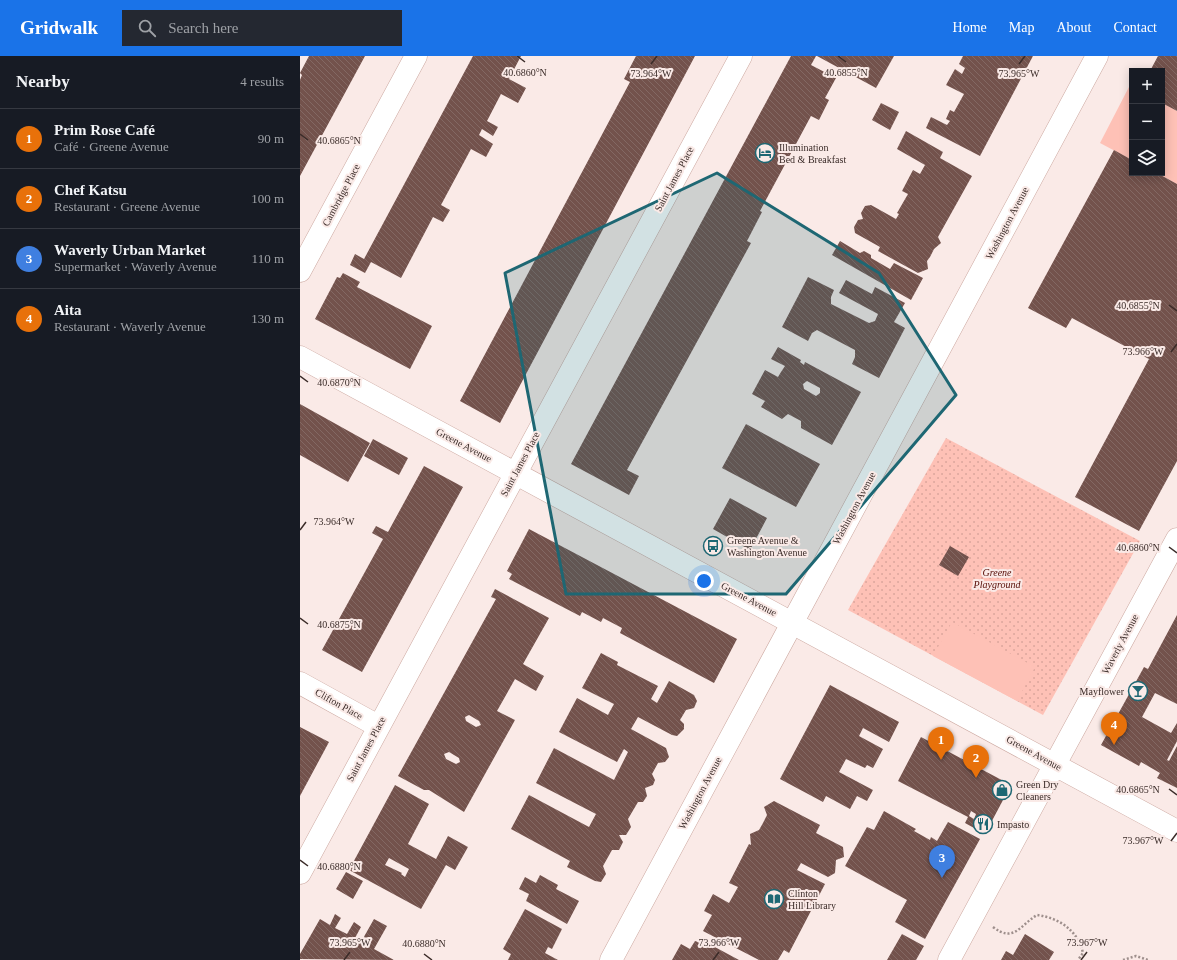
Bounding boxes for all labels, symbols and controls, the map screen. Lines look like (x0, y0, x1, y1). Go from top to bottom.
search box (122, 10, 402, 46)
text: Gridwalk (20, 17, 98, 38)
icon: search (136, 17, 158, 39)
text: Search here (168, 20, 239, 36)
text: Home (953, 20, 987, 35)
text: Map (1009, 20, 1034, 35)
text: About (1056, 20, 1091, 35)
text: Contact (1113, 20, 1157, 35)
text: 40.6860°N (503, 67, 547, 78)
text: 40.6855°N (824, 67, 868, 78)
text: 73.964°W (631, 68, 672, 79)
text: 73.965°W (999, 68, 1040, 79)
map controls (1129, 68, 1165, 176)
button: + (1129, 68, 1165, 104)
text: Nearby (16, 72, 70, 91)
text: 4 results (240, 74, 284, 89)
button: − (1129, 104, 1165, 140)
text: Prim Rose Café (54, 122, 155, 138)
text: 1 (26, 131, 32, 146)
text: 90 m (258, 131, 284, 146)
text: 40.6865°N (317, 135, 361, 146)
text: Café · Greene Avenue (54, 139, 169, 154)
button: layers (1129, 140, 1165, 176)
hotel icon: Illumination Bed & Breakfast (754, 142, 776, 164)
place label: Illumination Bed & Breakfast (779, 142, 846, 165)
street label: Saint James Place (652, 144, 696, 213)
street label: Cambridge Place (320, 162, 362, 228)
text: Chef Katsu (54, 182, 127, 198)
street label: Washington Avenue (983, 185, 1031, 261)
text: 2 (26, 191, 32, 206)
text: 100 m (251, 191, 284, 206)
text: Restaurant · Greene Avenue (54, 199, 200, 214)
text: Waverly Urban Market (54, 242, 206, 258)
text: 3 (26, 251, 32, 266)
text: 110 m (252, 251, 284, 266)
text: Supermarket · Waverly Avenue (54, 259, 217, 274)
text: 40.6855°N (1116, 300, 1160, 311)
text: Aita (54, 302, 82, 318)
text: 4 (26, 311, 32, 326)
text: 130 m (251, 311, 284, 326)
text: Restaurant · Waverly Avenue (54, 319, 206, 334)
text: 73.966°W (1123, 346, 1164, 357)
text: 40.6870°N (317, 377, 361, 388)
street label: Greene Avenue (434, 426, 494, 464)
street label: Saint James Place (498, 429, 542, 498)
street label: Washington Avenue (830, 470, 878, 546)
text: 73.964°W (314, 516, 355, 527)
bus stop icon: Greene Avenue & Washington Avenue (702, 535, 724, 557)
place label: Greene Avenue & Washington Avenue (727, 535, 807, 558)
text: 40.6860°N (1116, 542, 1160, 553)
park label: Greene Playground (973, 567, 1021, 590)
your location (694, 571, 714, 591)
street label: Greene Avenue (719, 580, 779, 618)
street label: Waverly Avenue (1100, 612, 1141, 676)
text: 40.6875°N (317, 619, 361, 630)
bar icon: Mayflower (1127, 680, 1149, 702)
street label: Clifton Place (313, 686, 365, 722)
place label: Mayflower (1080, 686, 1125, 697)
pin: 4 (1101, 712, 1127, 745)
street label: Saint James Place (344, 714, 388, 783)
pin: 1 (928, 727, 954, 760)
street label: Greene Avenue (1005, 733, 1064, 773)
pin: 2 (963, 745, 989, 778)
street label: Washington Avenue (676, 755, 724, 831)
shop icon: Green Dry Cleaners (991, 779, 1013, 801)
place label: Green Dry Cleaners (1016, 779, 1058, 802)
text: 40.6865°N (1116, 784, 1160, 795)
restaurant icon: Impasto (972, 813, 994, 835)
place label: Impasto (997, 819, 1029, 830)
text: 73.967°W (1123, 835, 1164, 846)
pin: 3 (929, 845, 955, 878)
text: 40.6880°N (317, 861, 361, 872)
library icon: Clinton Hill Library (763, 888, 785, 910)
place label: Clinton Hill Library (788, 888, 836, 911)
text: 73.965°W (330, 937, 371, 948)
text: 73.966°W (699, 937, 740, 948)
text: 73.967°W (1067, 937, 1108, 948)
text: 40.6880°N (402, 938, 446, 949)

